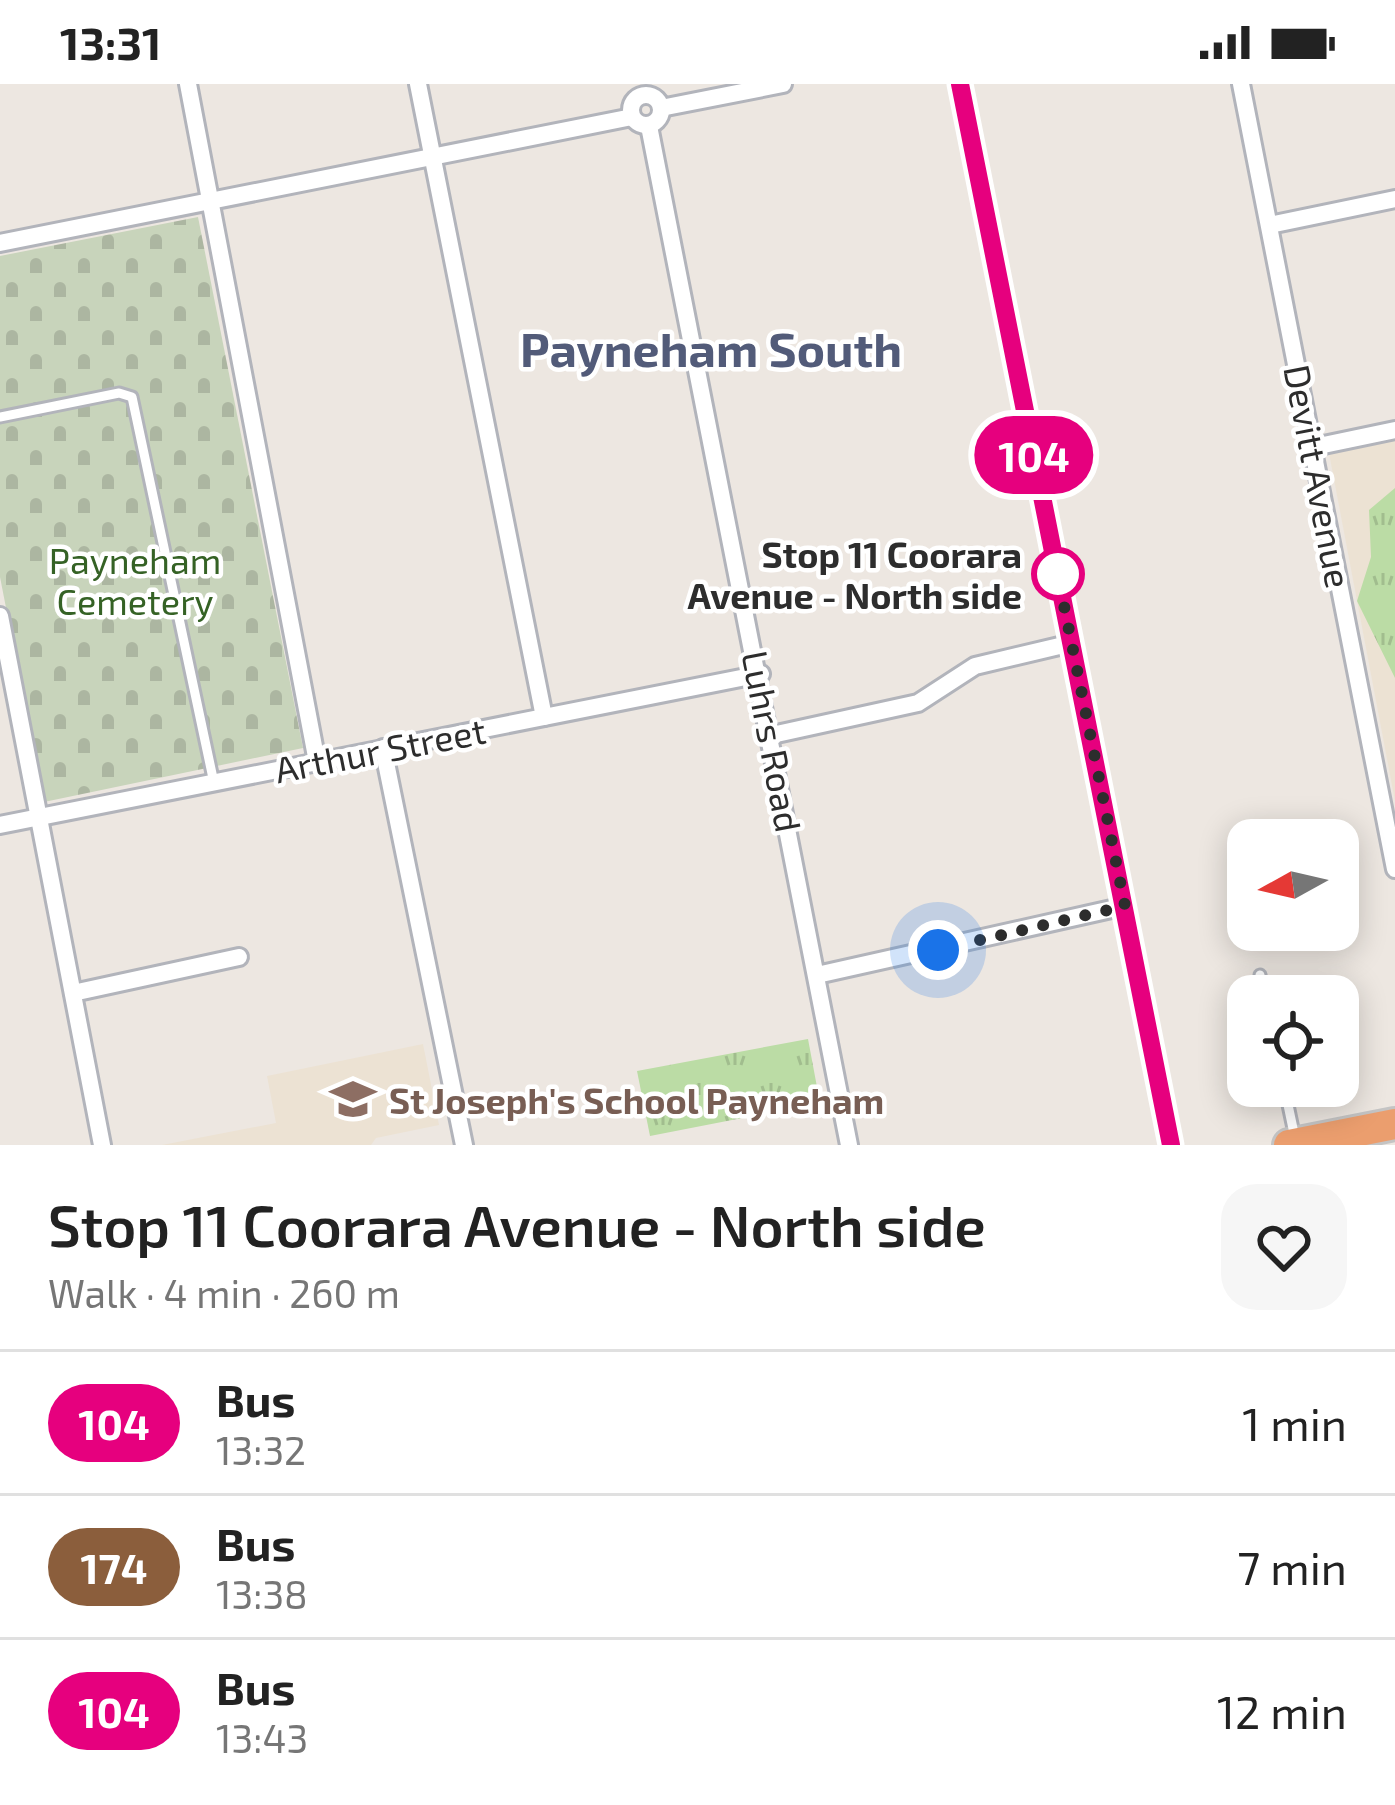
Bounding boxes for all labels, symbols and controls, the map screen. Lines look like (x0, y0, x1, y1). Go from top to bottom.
text: 13:31 (60, 15, 161, 69)
district label: Payneham South (520, 319, 902, 377)
street label: Devitt Avenue (1276, 361, 1362, 591)
line badge: 104 (965, 416, 1103, 494)
text: 104 (998, 430, 1070, 480)
place label: Stop 11 Coorara Avenue - North side (688, 532, 1022, 616)
park label: Payneham Cemetery (49, 538, 221, 622)
marker: Stop 11 Coorara Avenue - North side (1033, 549, 1083, 599)
street label: Luhrs Road (734, 647, 812, 835)
street label: Arthur Street (271, 708, 489, 790)
north arrow (1227, 819, 1359, 951)
map controls (1227, 819, 1359, 1107)
your location (908, 920, 968, 980)
button: locate (1227, 975, 1359, 1107)
school or university icon: St Joseph's School Payneham (328, 1074, 378, 1124)
place label: St Joseph's School Payneham (389, 1078, 884, 1122)
button: heart (1221, 1184, 1347, 1310)
text: Stop 11 Coorara Avenue - North side (48, 1190, 986, 1258)
text: Walk · 4 min · 260 m (48, 1269, 400, 1316)
text: Bus (216, 1372, 295, 1426)
text: 1 min (1242, 1396, 1347, 1450)
text: 104 (78, 1398, 150, 1448)
text: 13:32 (216, 1426, 306, 1473)
text: Bus (216, 1516, 295, 1570)
text: 7 min (1237, 1540, 1347, 1594)
text: 174 (80, 1542, 148, 1592)
text: 13:38 (216, 1570, 308, 1617)
text: Bus (216, 1660, 295, 1714)
text: 12 min (1217, 1684, 1347, 1738)
text: 104 (78, 1686, 150, 1736)
text: 13:43 (216, 1714, 308, 1761)

